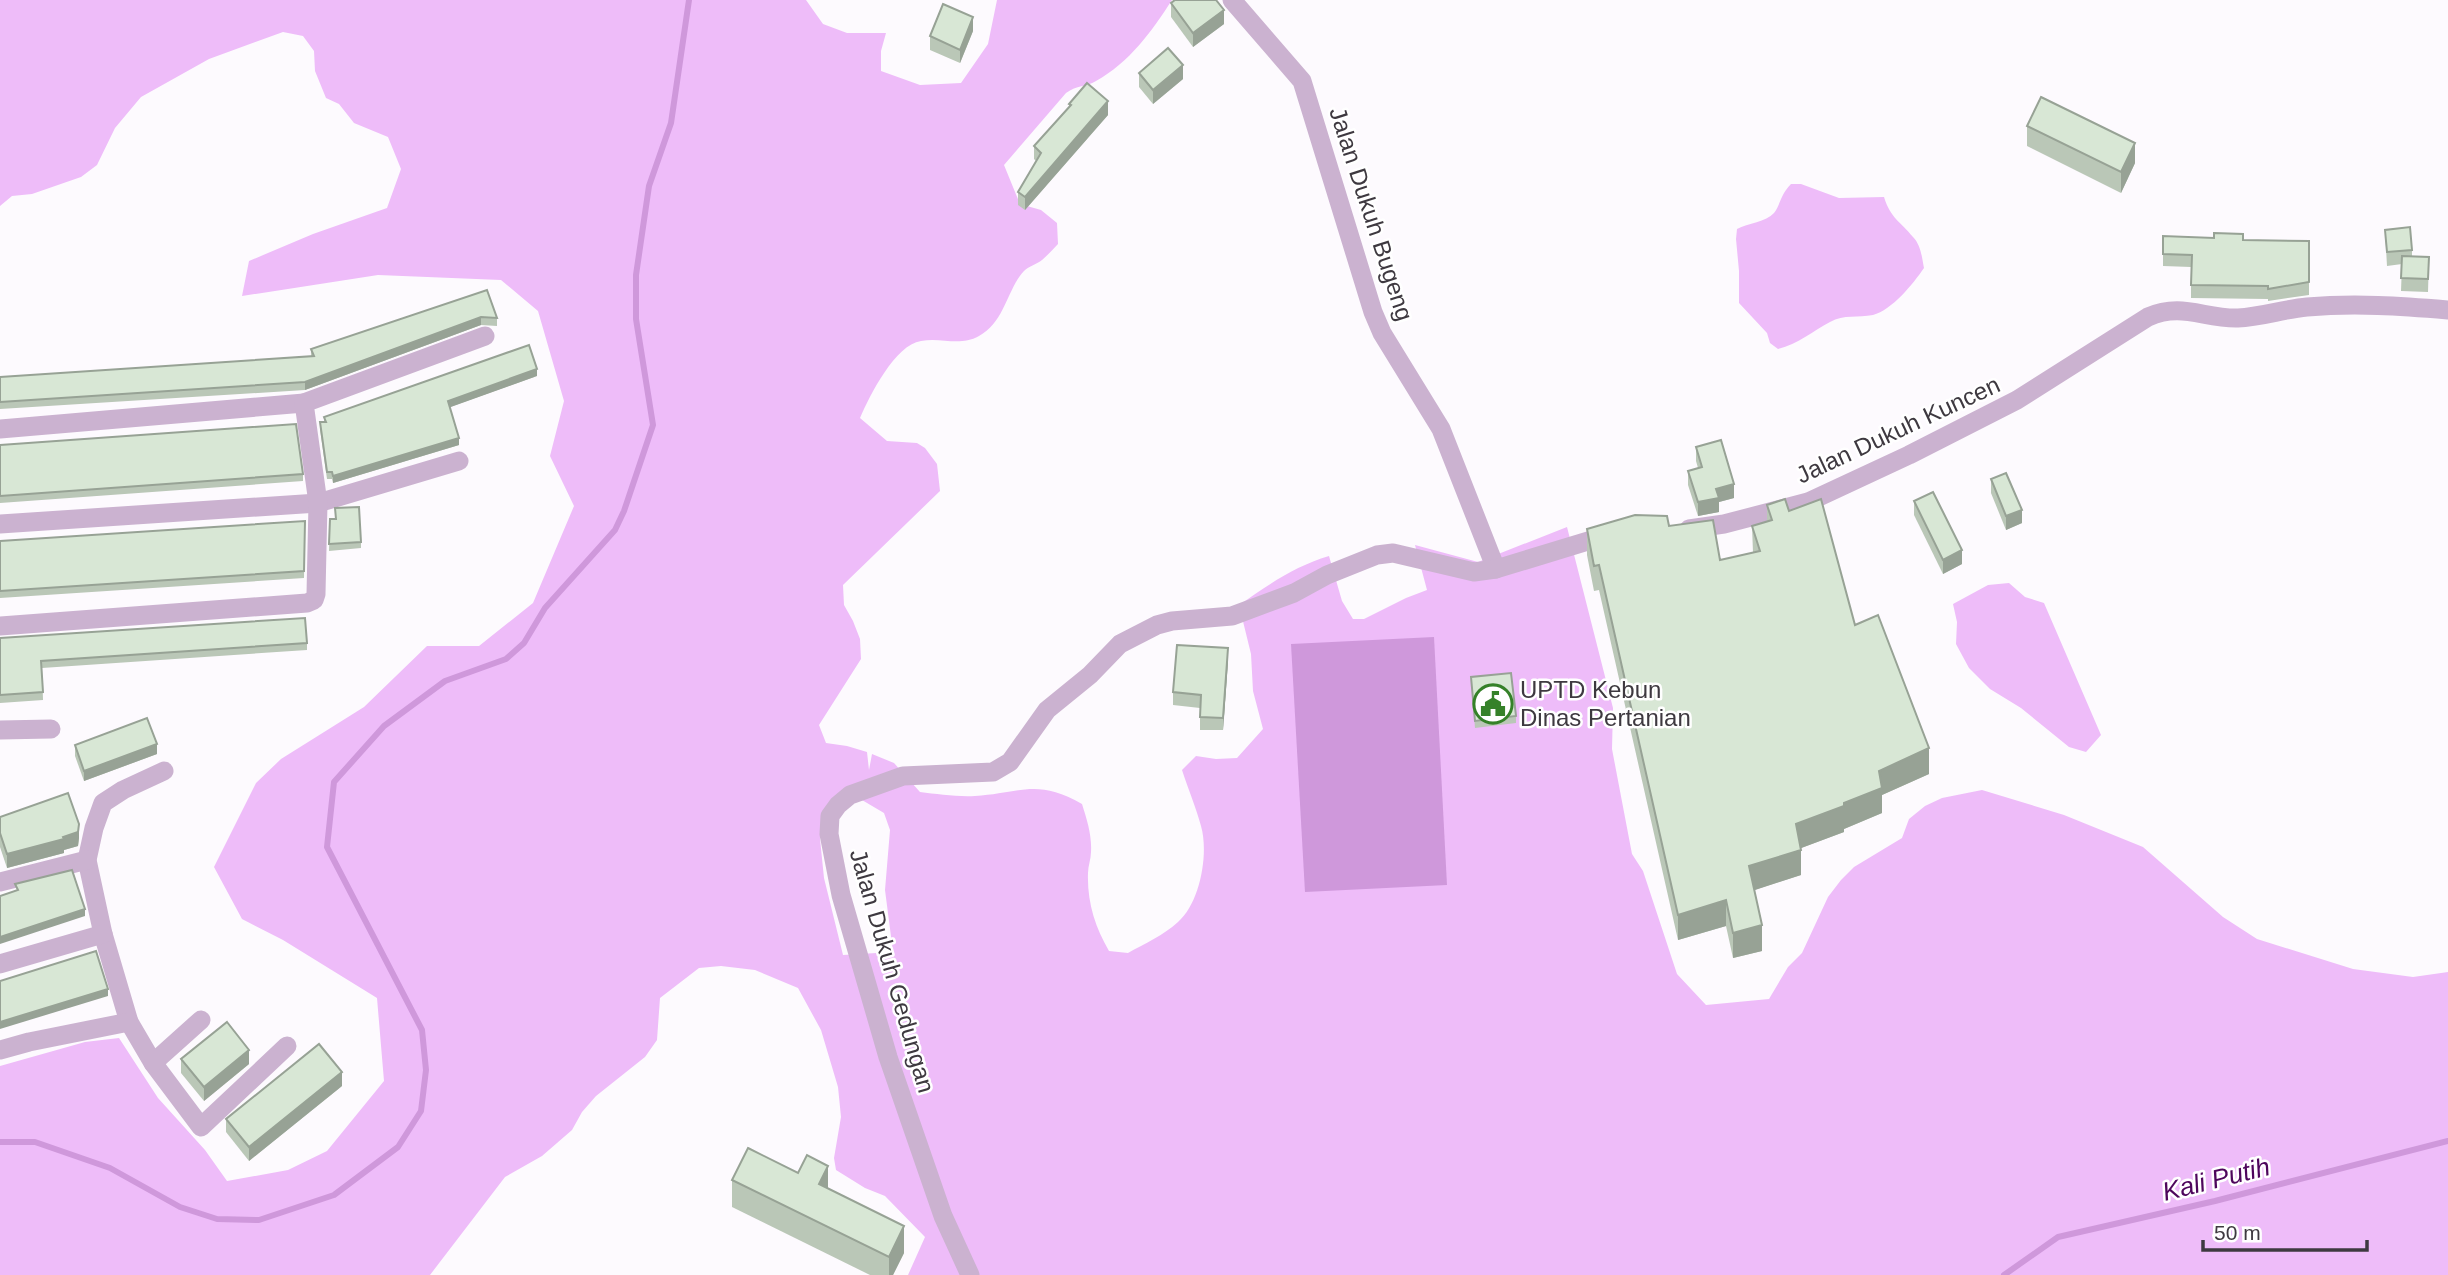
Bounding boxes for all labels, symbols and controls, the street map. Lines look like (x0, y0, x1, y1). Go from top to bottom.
street label: Jalan Dukuh Bugeng (1324, 104, 1419, 324)
street label: Jalan Dukuh Kuncen (1792, 371, 2004, 489)
place label: UPTD Kebun Dinas Pertanian (1520, 676, 1691, 731)
public building icon: UPTD Kebun Dinas Pertanian (1472, 683, 1514, 725)
street label: Jalan Dukuh Gedungan (845, 846, 940, 1096)
water label: Kali Putih (2159, 1151, 2273, 1207)
scale bar (2203, 1208, 2368, 1252)
text: 50 m (2214, 1221, 2261, 1244)

